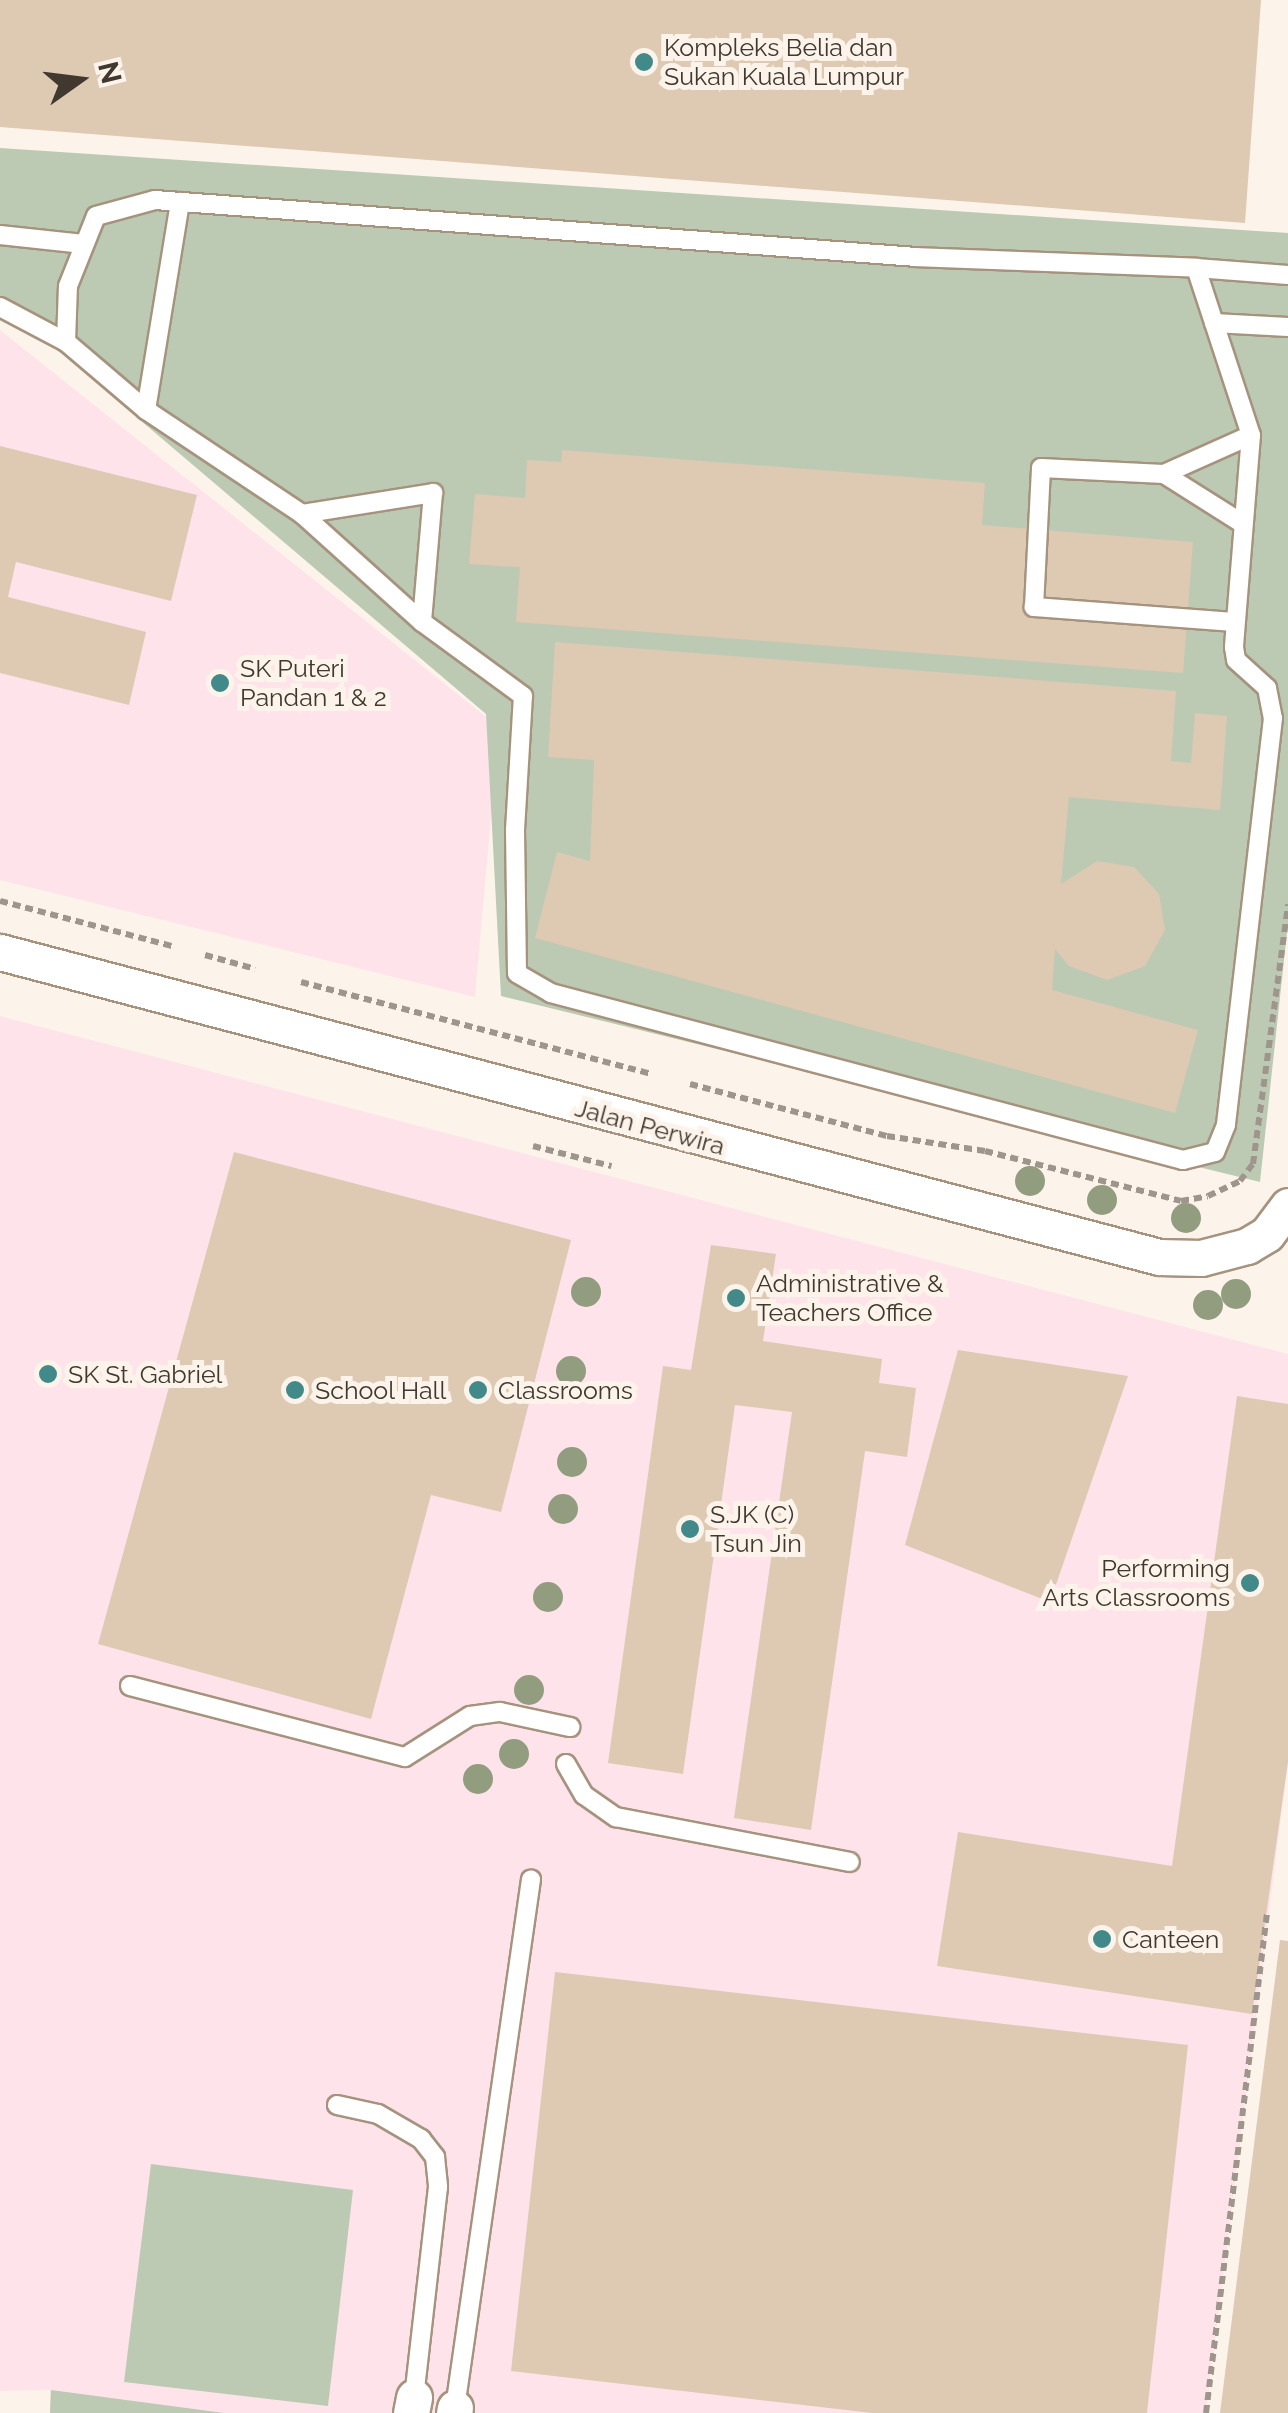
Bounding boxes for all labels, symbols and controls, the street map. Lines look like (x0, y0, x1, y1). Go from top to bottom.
north arrow (30, 30, 130, 130)
place label: Kompleks Belia dan Sukan Kuala Lumpur (664, 33, 904, 92)
marker: Kompleks Belia dan Sukan Kuala Lumpur (633, 51, 655, 73)
text: N (91, 58, 128, 87)
place label: SK Puteri Pandan 1 & 2 (240, 654, 387, 713)
marker: SK Puteri Pandan 1 & 2 (209, 672, 231, 694)
street label: Jalan Perwira (572, 1093, 728, 1161)
place label: Administrative & Teachers Office (756, 1269, 944, 1328)
marker: Administrative & Teachers Office (725, 1287, 747, 1309)
place label: SK St. Gabriel (68, 1359, 223, 1389)
marker: SK St. Gabriel (37, 1363, 59, 1385)
place label: School Hall (315, 1375, 447, 1405)
place label: Classrooms (498, 1375, 633, 1405)
marker: School Hall (284, 1379, 306, 1401)
marker: Classrooms (467, 1379, 489, 1401)
place label: S.JK (C) Tsun Jin (710, 1500, 803, 1559)
marker: S.JK (C) Tsun Jin (679, 1518, 701, 1540)
place label: Performing Arts Classrooms (1043, 1554, 1230, 1613)
marker: Performing Arts Classrooms (1239, 1572, 1261, 1594)
place label: Canteen (1122, 1924, 1219, 1954)
marker: Canteen (1091, 1928, 1113, 1950)

